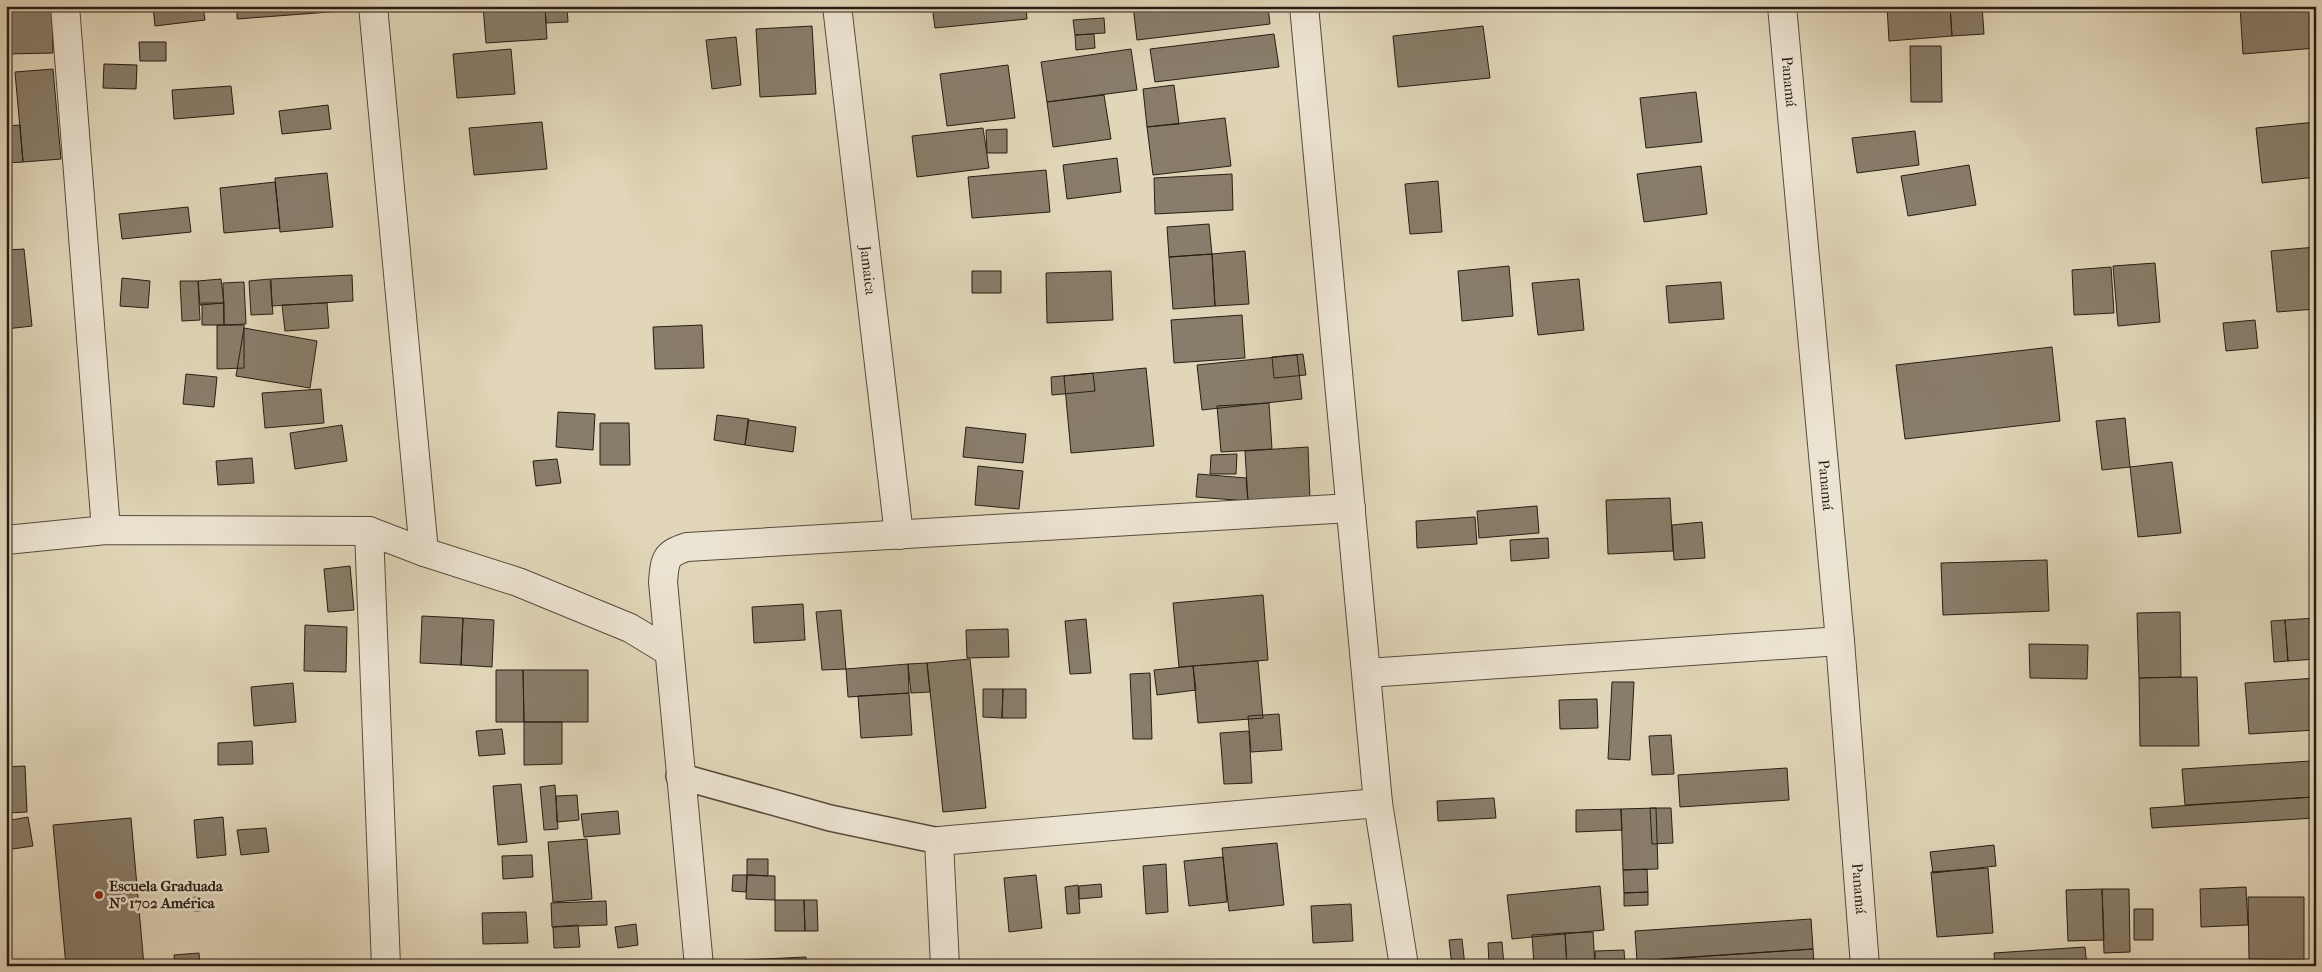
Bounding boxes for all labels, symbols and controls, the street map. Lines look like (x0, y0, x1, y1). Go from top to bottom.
street label: Panamá (1778, 56, 1800, 109)
street label: Jamaica (856, 244, 880, 297)
street label: Panamá (1814, 459, 1837, 512)
street label: Panamá (1848, 863, 1870, 916)
place label: Escuela Graduada Nº 1702 América (109, 877, 224, 912)
marker: Escuela Graduada Nº 1702 América (93, 889, 105, 901)

